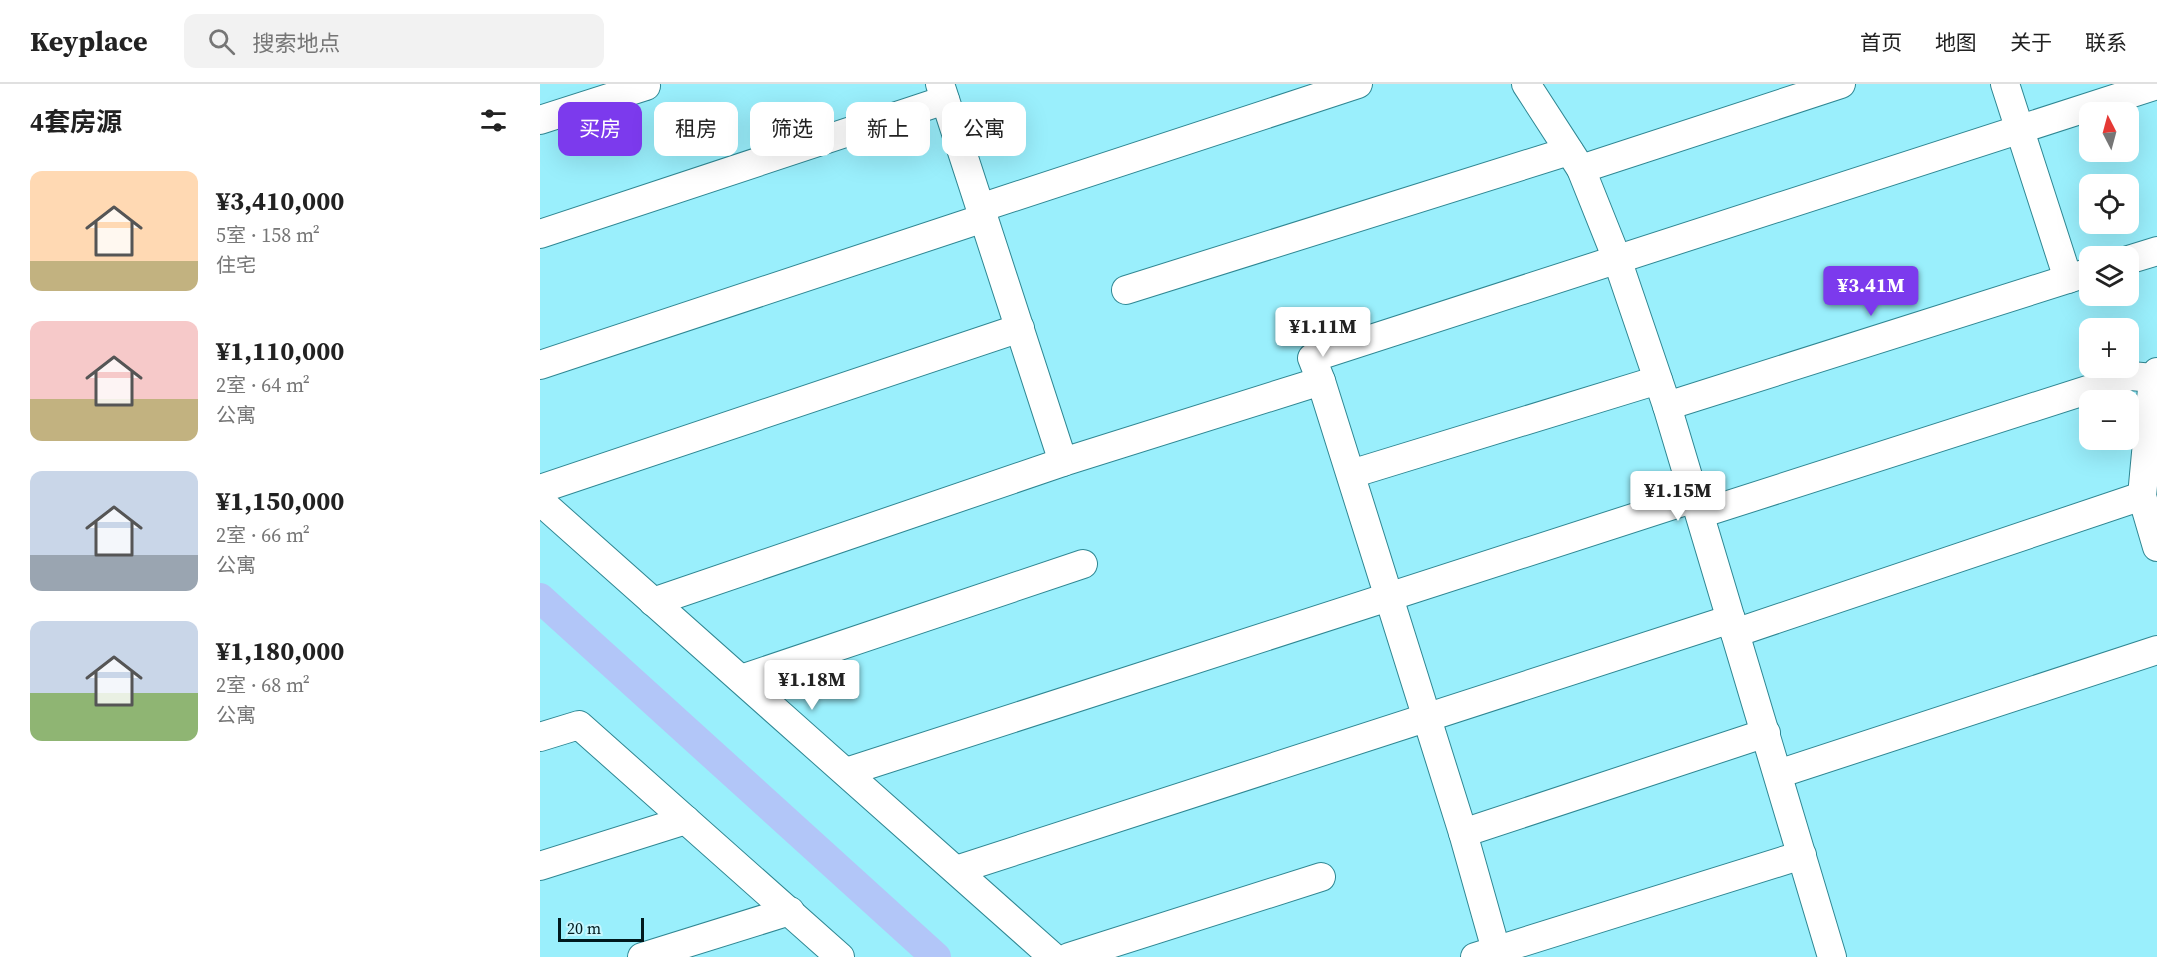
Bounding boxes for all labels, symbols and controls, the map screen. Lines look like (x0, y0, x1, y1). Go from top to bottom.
search box (184, 14, 604, 68)
text: Keyplace (30, 22, 148, 60)
icon: search (205, 25, 238, 58)
text: 搜索地点 (253, 28, 341, 58)
text: 首页 (1860, 28, 1902, 57)
text: 地图 (1935, 28, 1977, 57)
text: 关于 (2010, 28, 2052, 57)
text: 联系 (2085, 28, 2127, 57)
chip: 买房 (558, 102, 642, 156)
chip: 租房 (654, 102, 738, 156)
chip: 筛选 (750, 102, 834, 156)
chip: 新上 (846, 102, 930, 156)
chip: 公寓 (942, 102, 1026, 156)
north arrow (2079, 102, 2139, 162)
map controls (2079, 102, 2139, 450)
text: 4套房源 (30, 104, 122, 140)
icon: filters (477, 104, 510, 137)
button: locate (2079, 174, 2139, 234)
text: ¥3,410,000 (216, 183, 344, 219)
icon: home (78, 195, 150, 267)
text: 5室 · 158 m² (216, 221, 320, 249)
button: layers (2079, 246, 2139, 306)
text: 住宅 (216, 251, 256, 279)
pin: ¥3.41M (1822, 266, 1920, 317)
text: ¥3.41M (1837, 271, 1905, 299)
pin: ¥1.11M (1274, 307, 1372, 358)
text: ¥1.11M (1289, 312, 1357, 340)
button: + (2079, 318, 2139, 378)
text: ¥1,110,000 (216, 333, 344, 369)
icon: home (78, 345, 150, 417)
text: 2室 · 64 m² (216, 371, 310, 399)
button: − (2079, 390, 2139, 450)
text: 公寓 (216, 401, 256, 429)
pin: ¥1.15M (1629, 471, 1727, 522)
text: ¥1.15M (1644, 476, 1712, 504)
text: ¥1,150,000 (216, 483, 344, 519)
icon: home (78, 495, 150, 567)
text: 2室 · 66 m² (216, 521, 310, 549)
text: 公寓 (216, 551, 256, 579)
text: ¥1,180,000 (216, 633, 344, 669)
icon: home (78, 645, 150, 717)
pin: ¥1.18M (763, 660, 861, 711)
text: ¥1.18M (778, 665, 846, 693)
text: 2室 · 68 m² (216, 671, 310, 699)
text: 公寓 (216, 701, 256, 729)
scale bar (558, 915, 644, 942)
text: 20 m (567, 917, 601, 939)

